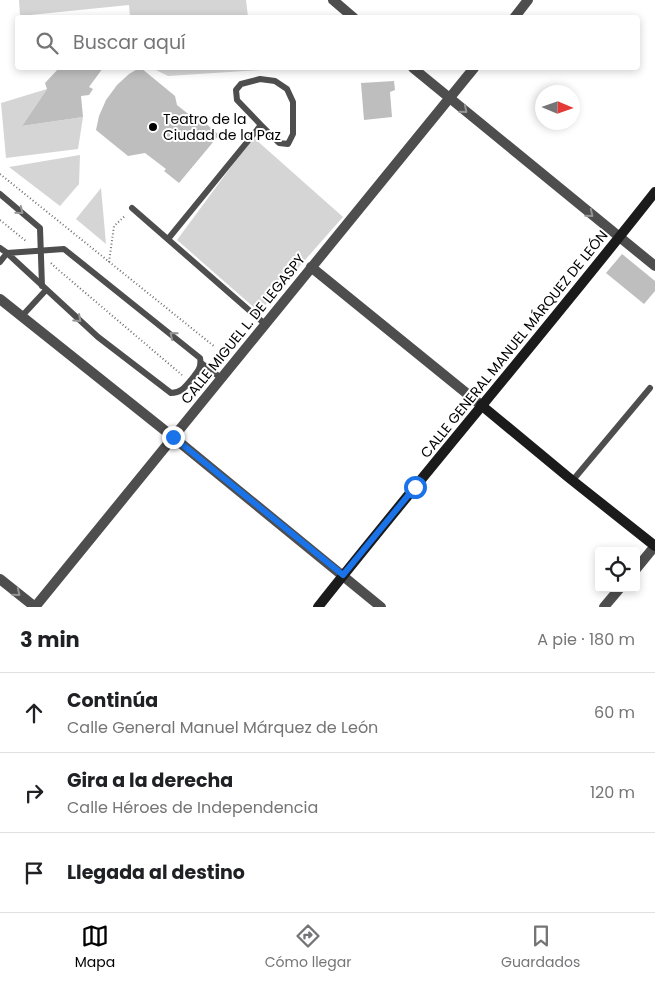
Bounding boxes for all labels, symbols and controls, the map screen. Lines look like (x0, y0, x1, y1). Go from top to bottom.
search box (15, 15, 640, 70)
icon: search (33, 29, 61, 57)
text: Buscar aquí (73, 29, 186, 56)
north arrow (535, 85, 580, 130)
one-way arrow (458, 105, 467, 113)
place label: Teatro de la Ciudad de la Paz (163, 109, 281, 145)
marker: Teatro de la Ciudad de la Paz (147, 121, 159, 133)
one-way arrow (14, 205, 23, 213)
one-way arrow (584, 208, 593, 217)
street label: CALLE GENERAL MANUEL MÁRQUEZ DE LEÓN (416, 226, 612, 462)
street label: CALLE MIGUEL L. DE LEGASPY (176, 250, 310, 408)
one-way arrow (73, 313, 82, 322)
one-way arrow (169, 332, 178, 341)
route end (162, 426, 185, 449)
route start (404, 476, 427, 499)
map controls (595, 547, 640, 592)
button: locate (595, 547, 640, 592)
one-way arrow (12, 588, 21, 597)
text: 3 min (20, 625, 80, 654)
text: A pie · 180 m (537, 628, 635, 651)
text: Continúa (67, 687, 158, 714)
icon: ahead (20, 699, 48, 727)
text: 60 m (594, 701, 635, 724)
text: Calle General Manuel Márquez de León (67, 716, 378, 739)
text: Gira a la derecha (67, 767, 233, 794)
icon: right (20, 779, 48, 807)
text: 120 m (590, 781, 635, 804)
text: Calle Héroes de Independencia (67, 796, 318, 819)
icon: arrive (20, 859, 48, 887)
text: Llegada al destino (67, 859, 245, 886)
tab: Mapa (75, 922, 115, 973)
tab: Cómo llegar (265, 922, 351, 973)
tab: Guardados (501, 922, 580, 973)

